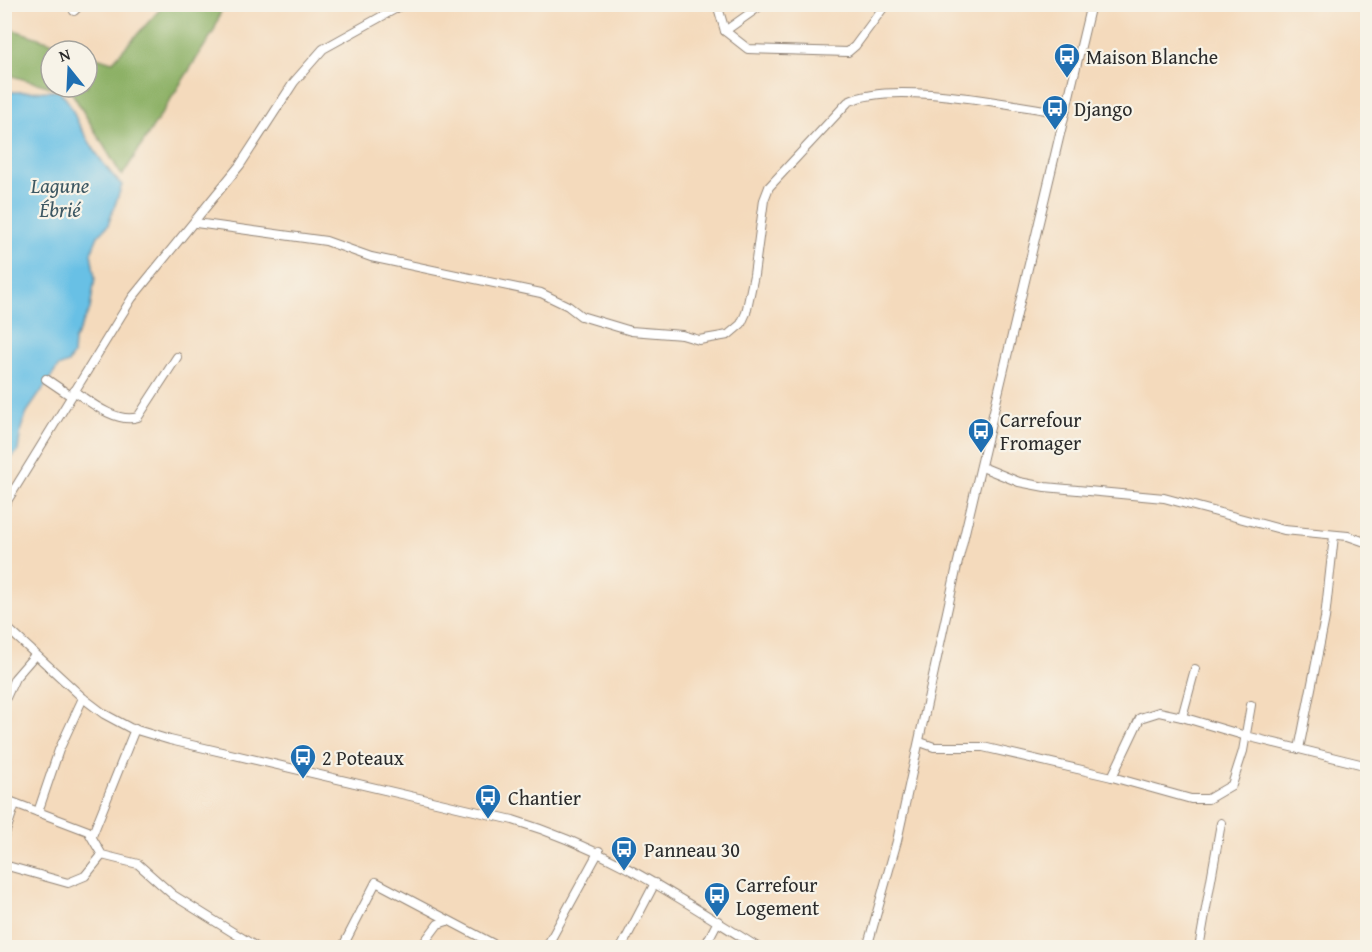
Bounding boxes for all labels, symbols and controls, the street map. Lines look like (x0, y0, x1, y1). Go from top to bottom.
north arrow (39, 39, 99, 99)
bus stop icon: Maison Blanche (1052, 41, 1082, 79)
text: N (56, 42, 73, 68)
place label: Maison Blanche (1086, 42, 1218, 71)
bus stop icon: Django (1040, 93, 1070, 131)
place label: Django (1074, 94, 1132, 123)
water label: Lagune Ébrié (30, 170, 89, 225)
place label: Carrefour Fromager (1000, 405, 1082, 457)
bus stop icon: Carrefour Fromager (966, 416, 996, 454)
bus stop icon: 2 Poteaux (288, 742, 318, 780)
place label: 2 Poteaux (322, 743, 405, 772)
bus stop icon: Chantier (473, 782, 503, 820)
place label: Chantier (508, 783, 581, 812)
bus stop icon: Panneau 30 (609, 834, 639, 872)
place label: Panneau 30 (644, 835, 740, 864)
place label: Carrefour Logement (736, 870, 819, 922)
bus stop icon: Carrefour Logement (702, 880, 732, 918)

